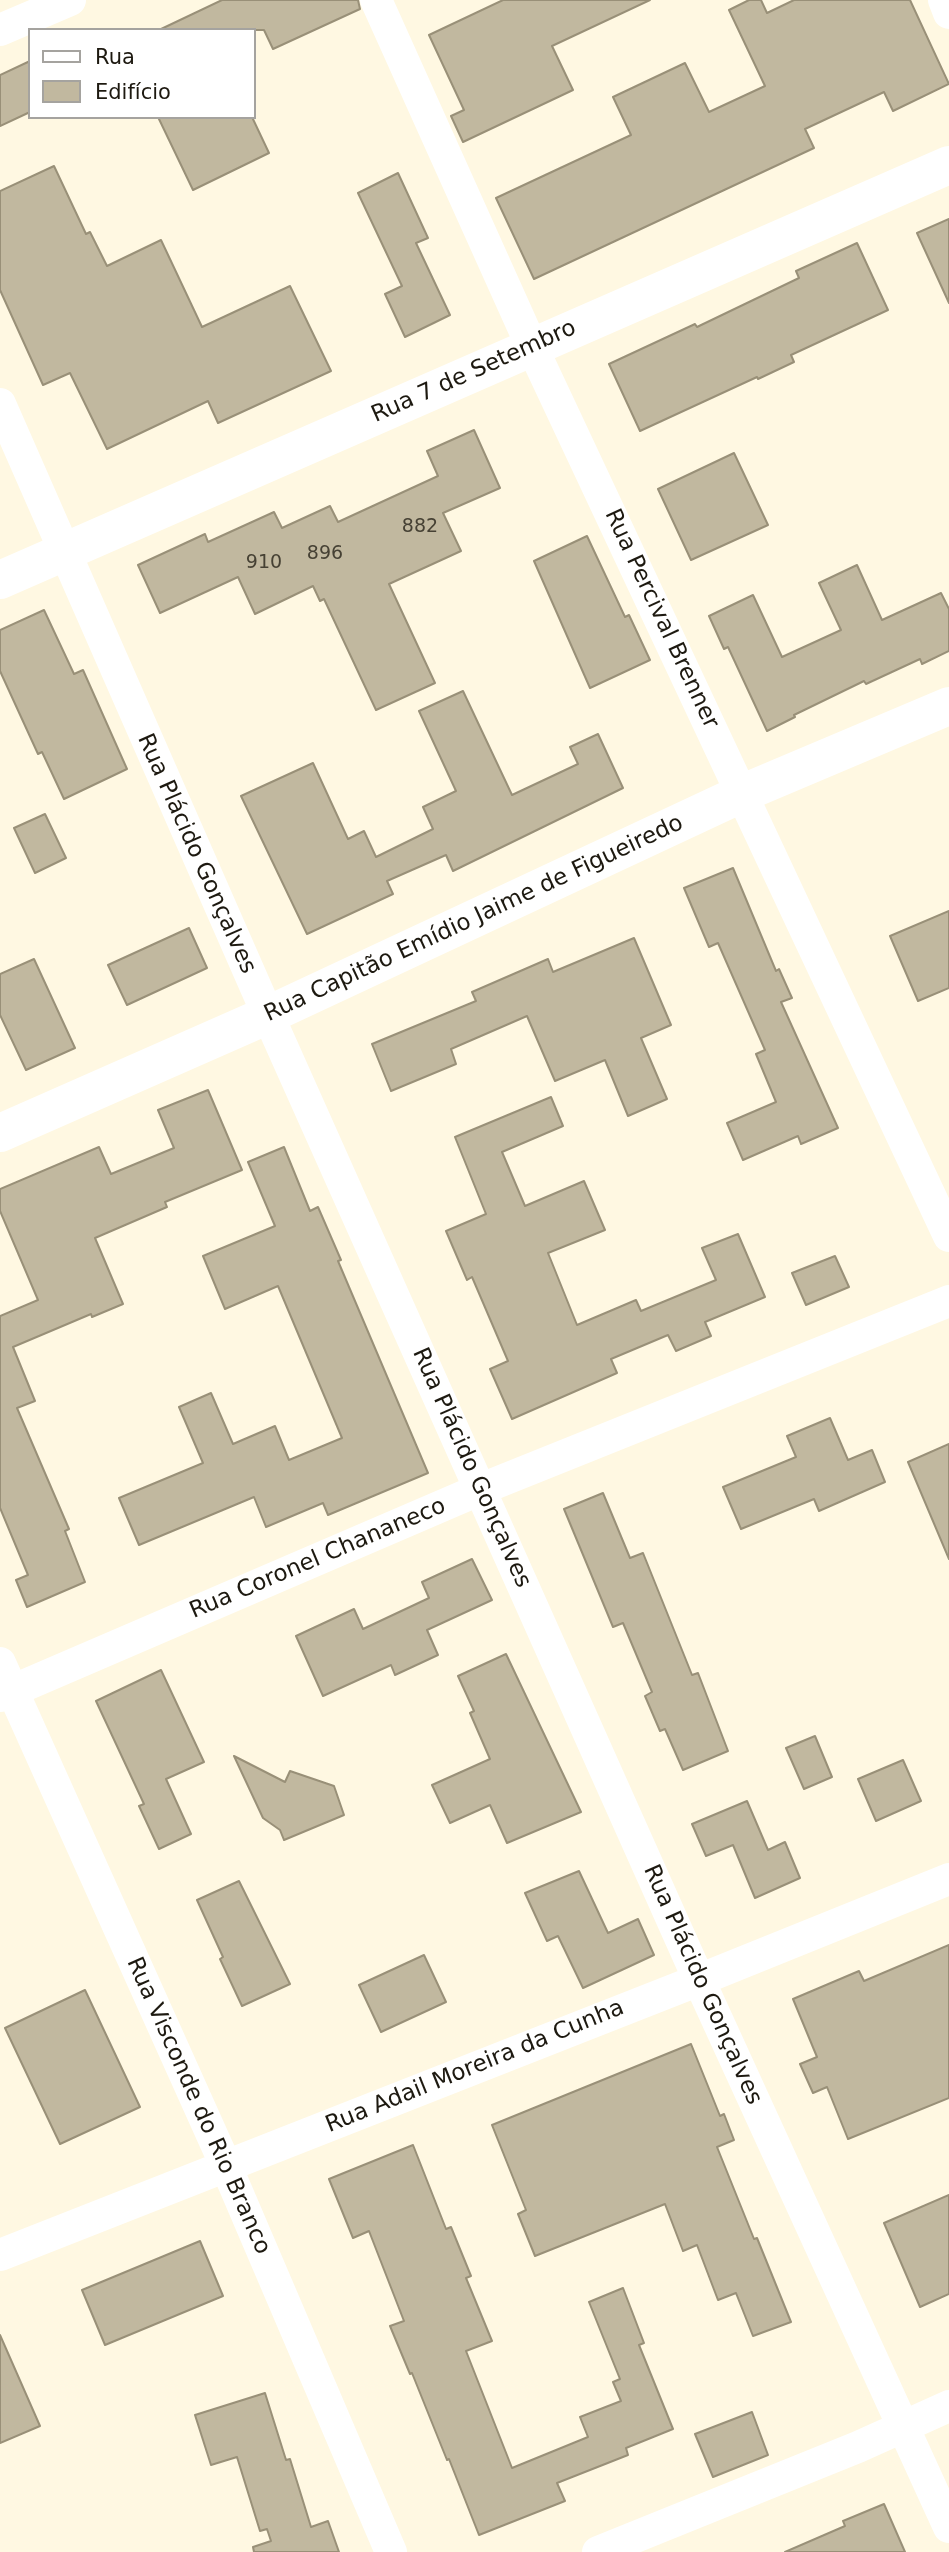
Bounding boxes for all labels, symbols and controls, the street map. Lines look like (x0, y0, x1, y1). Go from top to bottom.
legend (28, 28, 256, 119)
text: Rua (95, 45, 135, 69)
text: Edifício (95, 80, 171, 104)
street label: Rua 7 de Setembro (367, 314, 581, 430)
street label: Rua Percival Brenner (598, 505, 724, 733)
house number: 882 (402, 516, 438, 538)
house number: 896 (307, 543, 343, 565)
house number: 910 (246, 552, 282, 574)
street label: Rua Plácido Gonçalves (131, 730, 261, 978)
street label: Rua Capitão Emídio Jaime de Figueiredo (260, 810, 688, 1028)
street label: Rua Plácido Gonçalves (406, 1344, 536, 1592)
street label: Rua Coronel Chananeco (186, 1493, 450, 1625)
street label: Rua Plácido Gonçalves (637, 1861, 767, 2109)
street label: Rua Visconde do Rio Branco (120, 1953, 276, 2259)
street label: Rua Adail Moreira da Cunha (322, 1994, 628, 2140)

